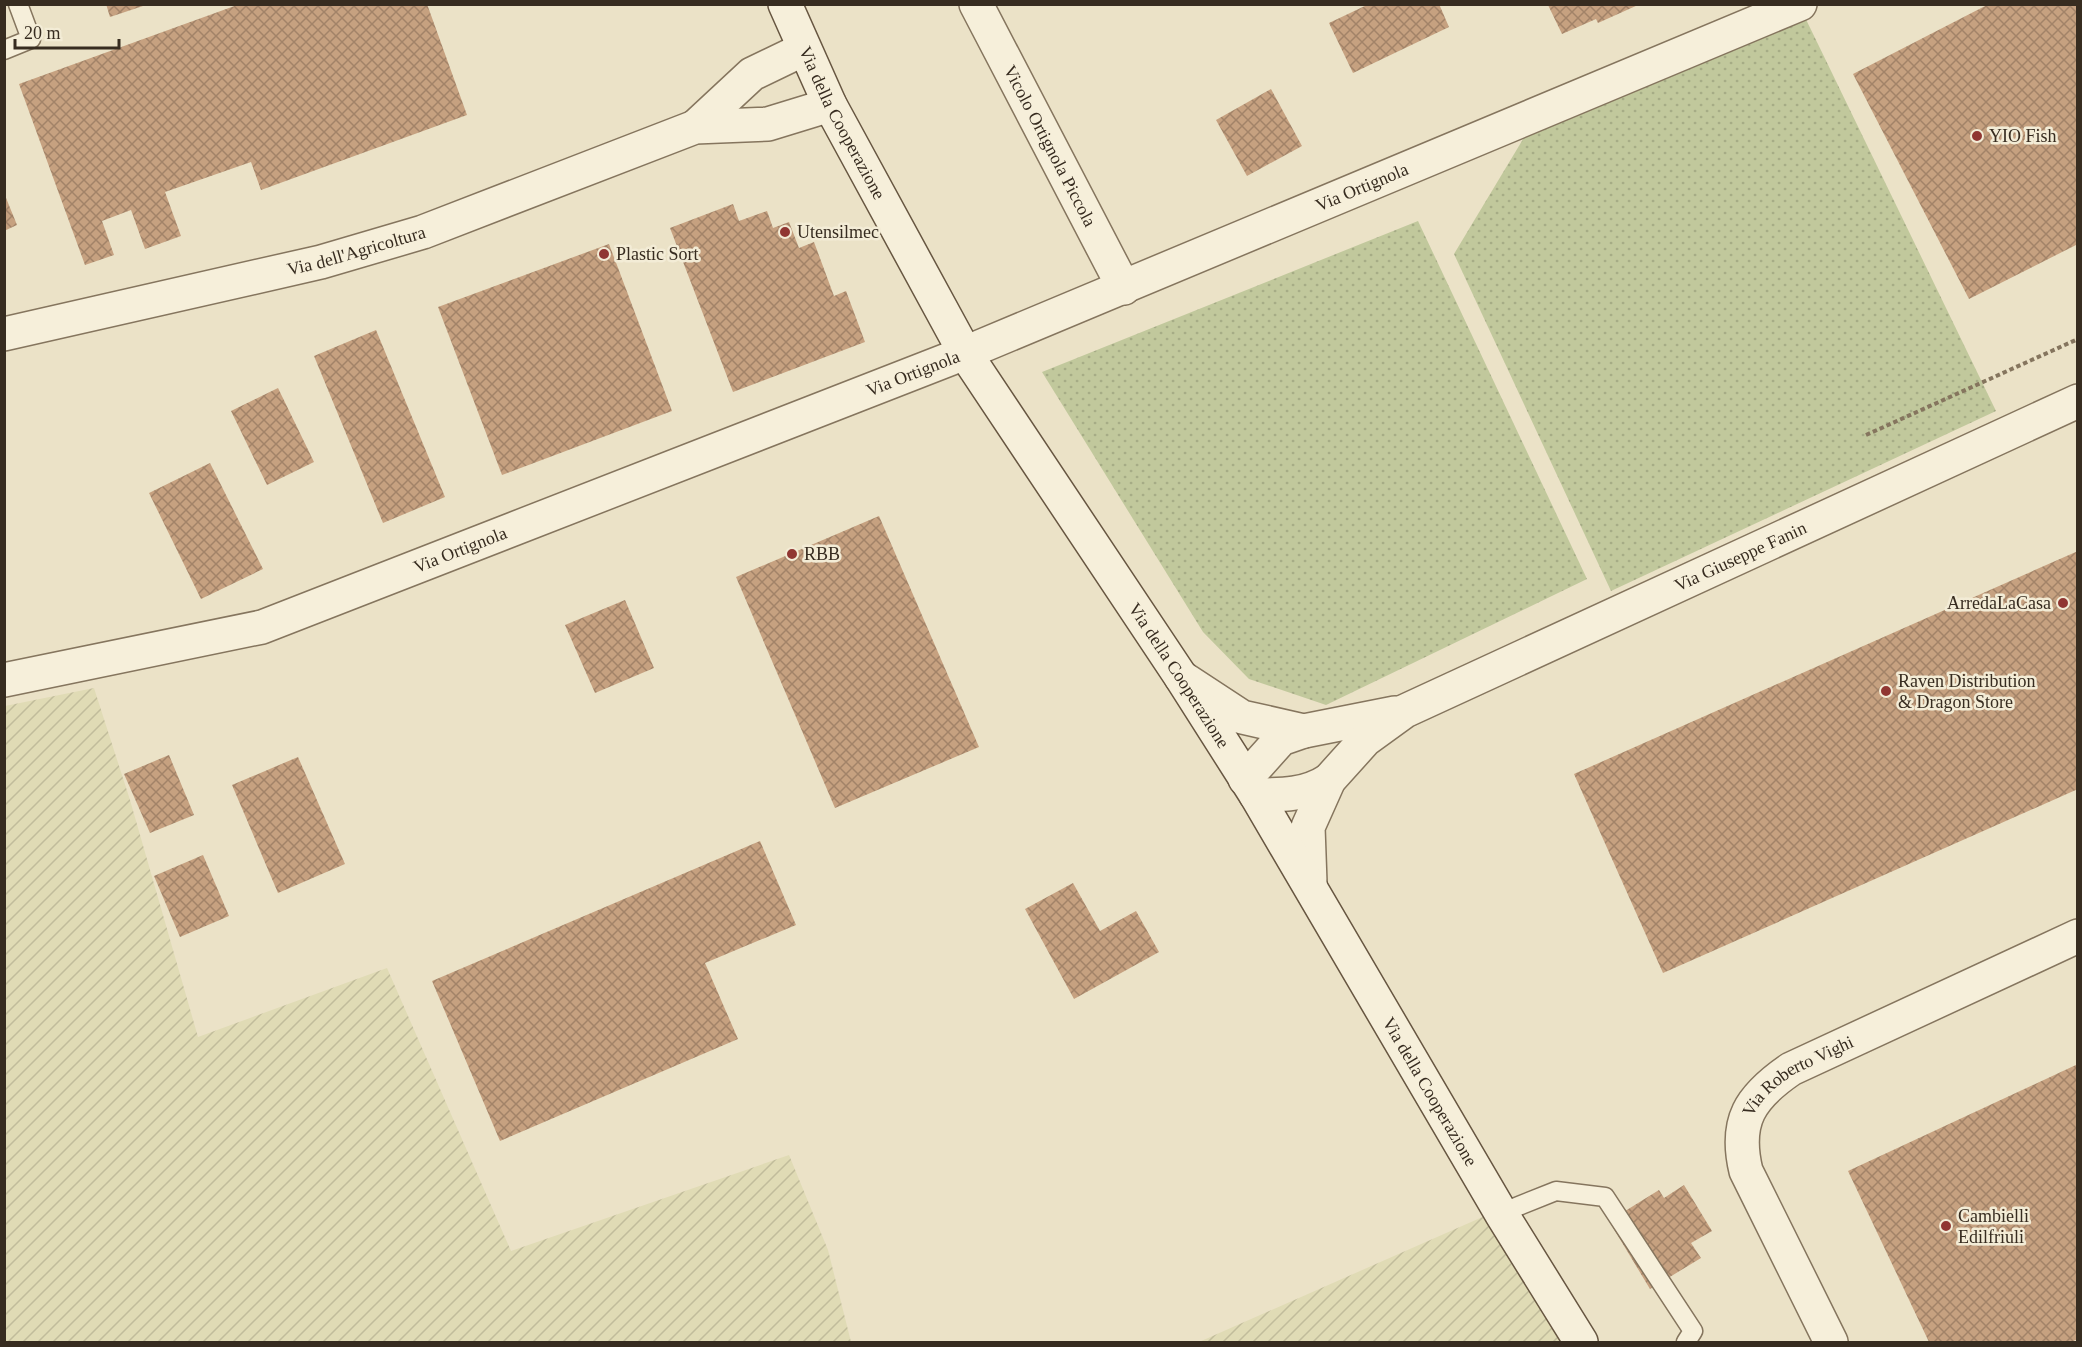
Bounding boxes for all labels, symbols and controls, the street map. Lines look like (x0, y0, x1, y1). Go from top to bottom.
scale bar (15, 12, 118, 50)
text: 20 m (24, 23, 61, 43)
street label: Via della Cooperazione (795, 43, 889, 203)
street label: Vicolo Ortignola Piccola (1000, 62, 1100, 230)
place label: YIO Fish (1989, 126, 2057, 146)
marker: YIO Fish (1970, 129, 1984, 143)
street label: Via Ortignola (1313, 159, 1411, 215)
street label: Via dell'Agricoltura (285, 222, 428, 279)
place label: Utensilmec (797, 222, 879, 242)
marker: Utensilmec (778, 225, 792, 239)
place label: Plastic Sort (616, 244, 699, 264)
marker: Plastic Sort (597, 247, 611, 261)
street label: Via Ortignola (863, 346, 962, 400)
street label: Via Giuseppe Fanin (1671, 518, 1810, 596)
street label: Via Ortignola (411, 523, 510, 577)
place label: RBB (804, 544, 840, 564)
marker: RBB (785, 547, 799, 561)
place label: ArredaLaCasa (1947, 593, 2051, 613)
marker: ArredaLaCasa (2056, 596, 2070, 610)
street label: Via della Cooperazione (1125, 599, 1234, 752)
place label: Raven Distribution & Dragon Store (1898, 671, 2036, 712)
marker: Raven Distribution & Dragon Store (1879, 684, 1893, 698)
street label: Via della Cooperazione (1379, 1014, 1481, 1170)
street label: Via Roberto Vighi (1738, 1032, 1856, 1119)
place label: Cambielli Edilfriuli (1958, 1206, 2029, 1247)
marker: Cambielli Edilfriuli (1939, 1219, 1953, 1233)

